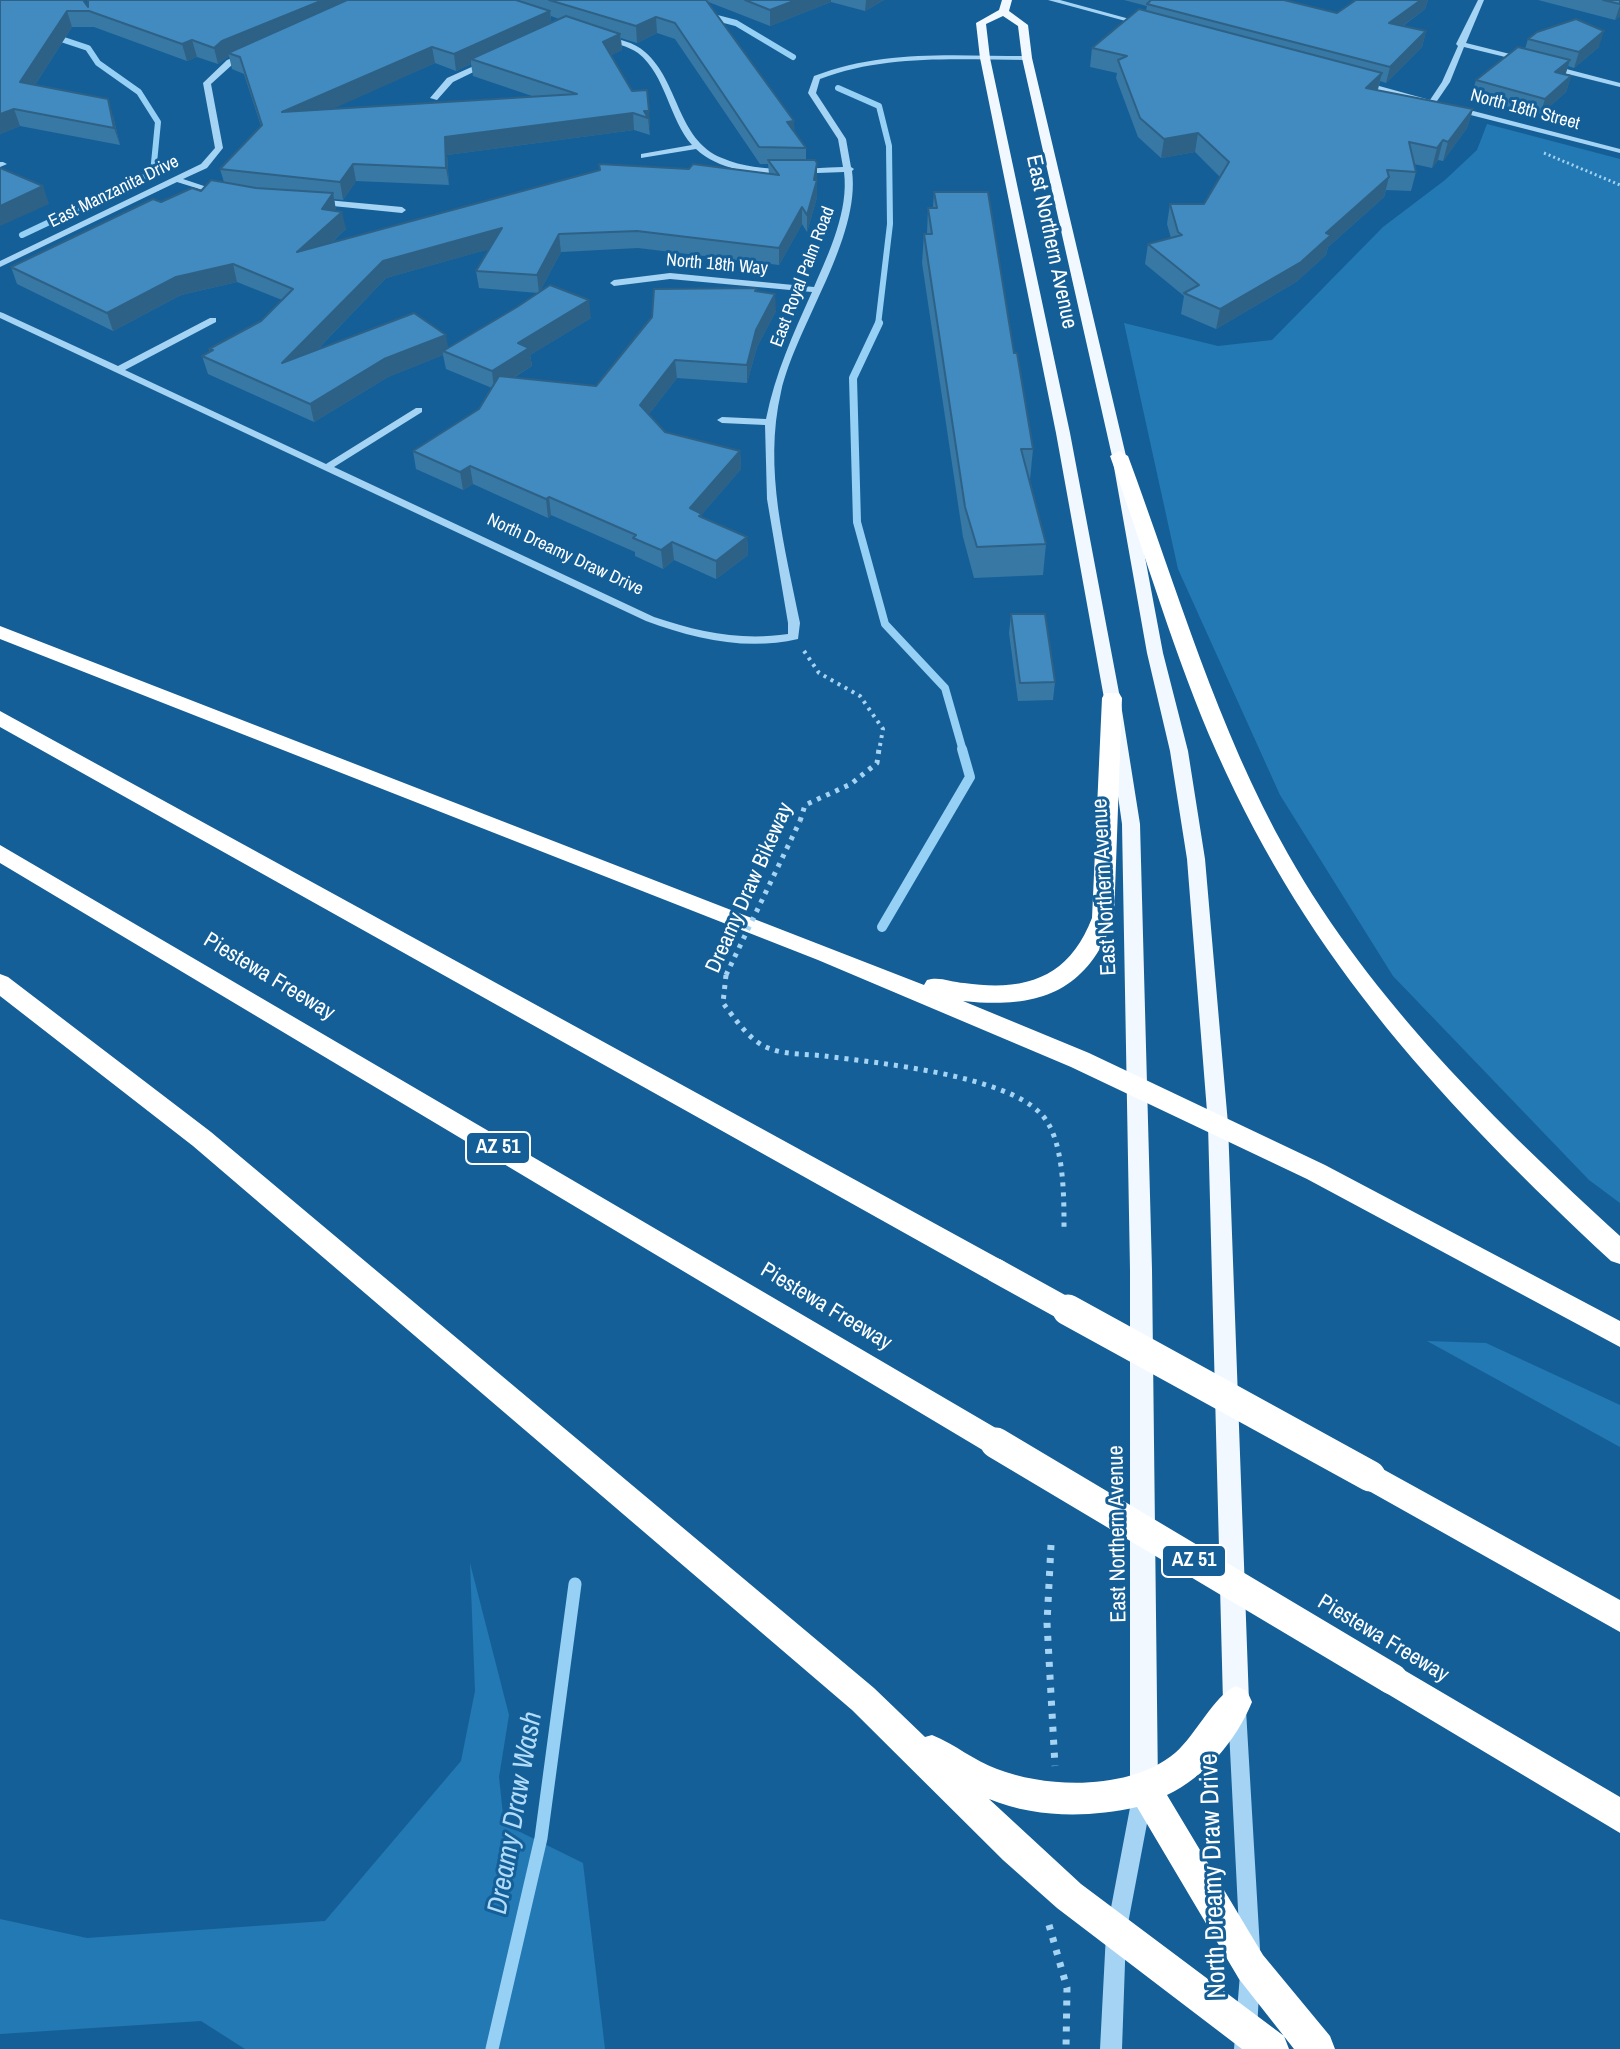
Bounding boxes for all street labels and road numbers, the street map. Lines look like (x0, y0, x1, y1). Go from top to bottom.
street label: North 18th Street (1468, 85, 1582, 135)
street label: East Manzanita Drive (45, 151, 183, 233)
street label: East Northern Avenue (1020, 153, 1082, 331)
street label: East Royal Palm Road (766, 204, 840, 350)
street label: North 18th Way (665, 250, 769, 280)
street label: North Dreamy Draw Drive (484, 509, 646, 601)
street label: East Northern Avenue (1087, 798, 1123, 976)
street label: Dreamy Draw Bikeway (701, 799, 799, 977)
street label: Piestewa Freeway (199, 927, 339, 1027)
road number: AZ 51 (466, 1132, 530, 1164)
street label: Piestewa Freeway (756, 1257, 896, 1357)
street label: East Northern Avenue (1103, 1445, 1133, 1623)
road number: AZ 51 (1162, 1545, 1226, 1577)
street label: Piestewa Freeway (1313, 1589, 1453, 1689)
street label: North Dreamy Draw Drive (1194, 1753, 1234, 1999)

